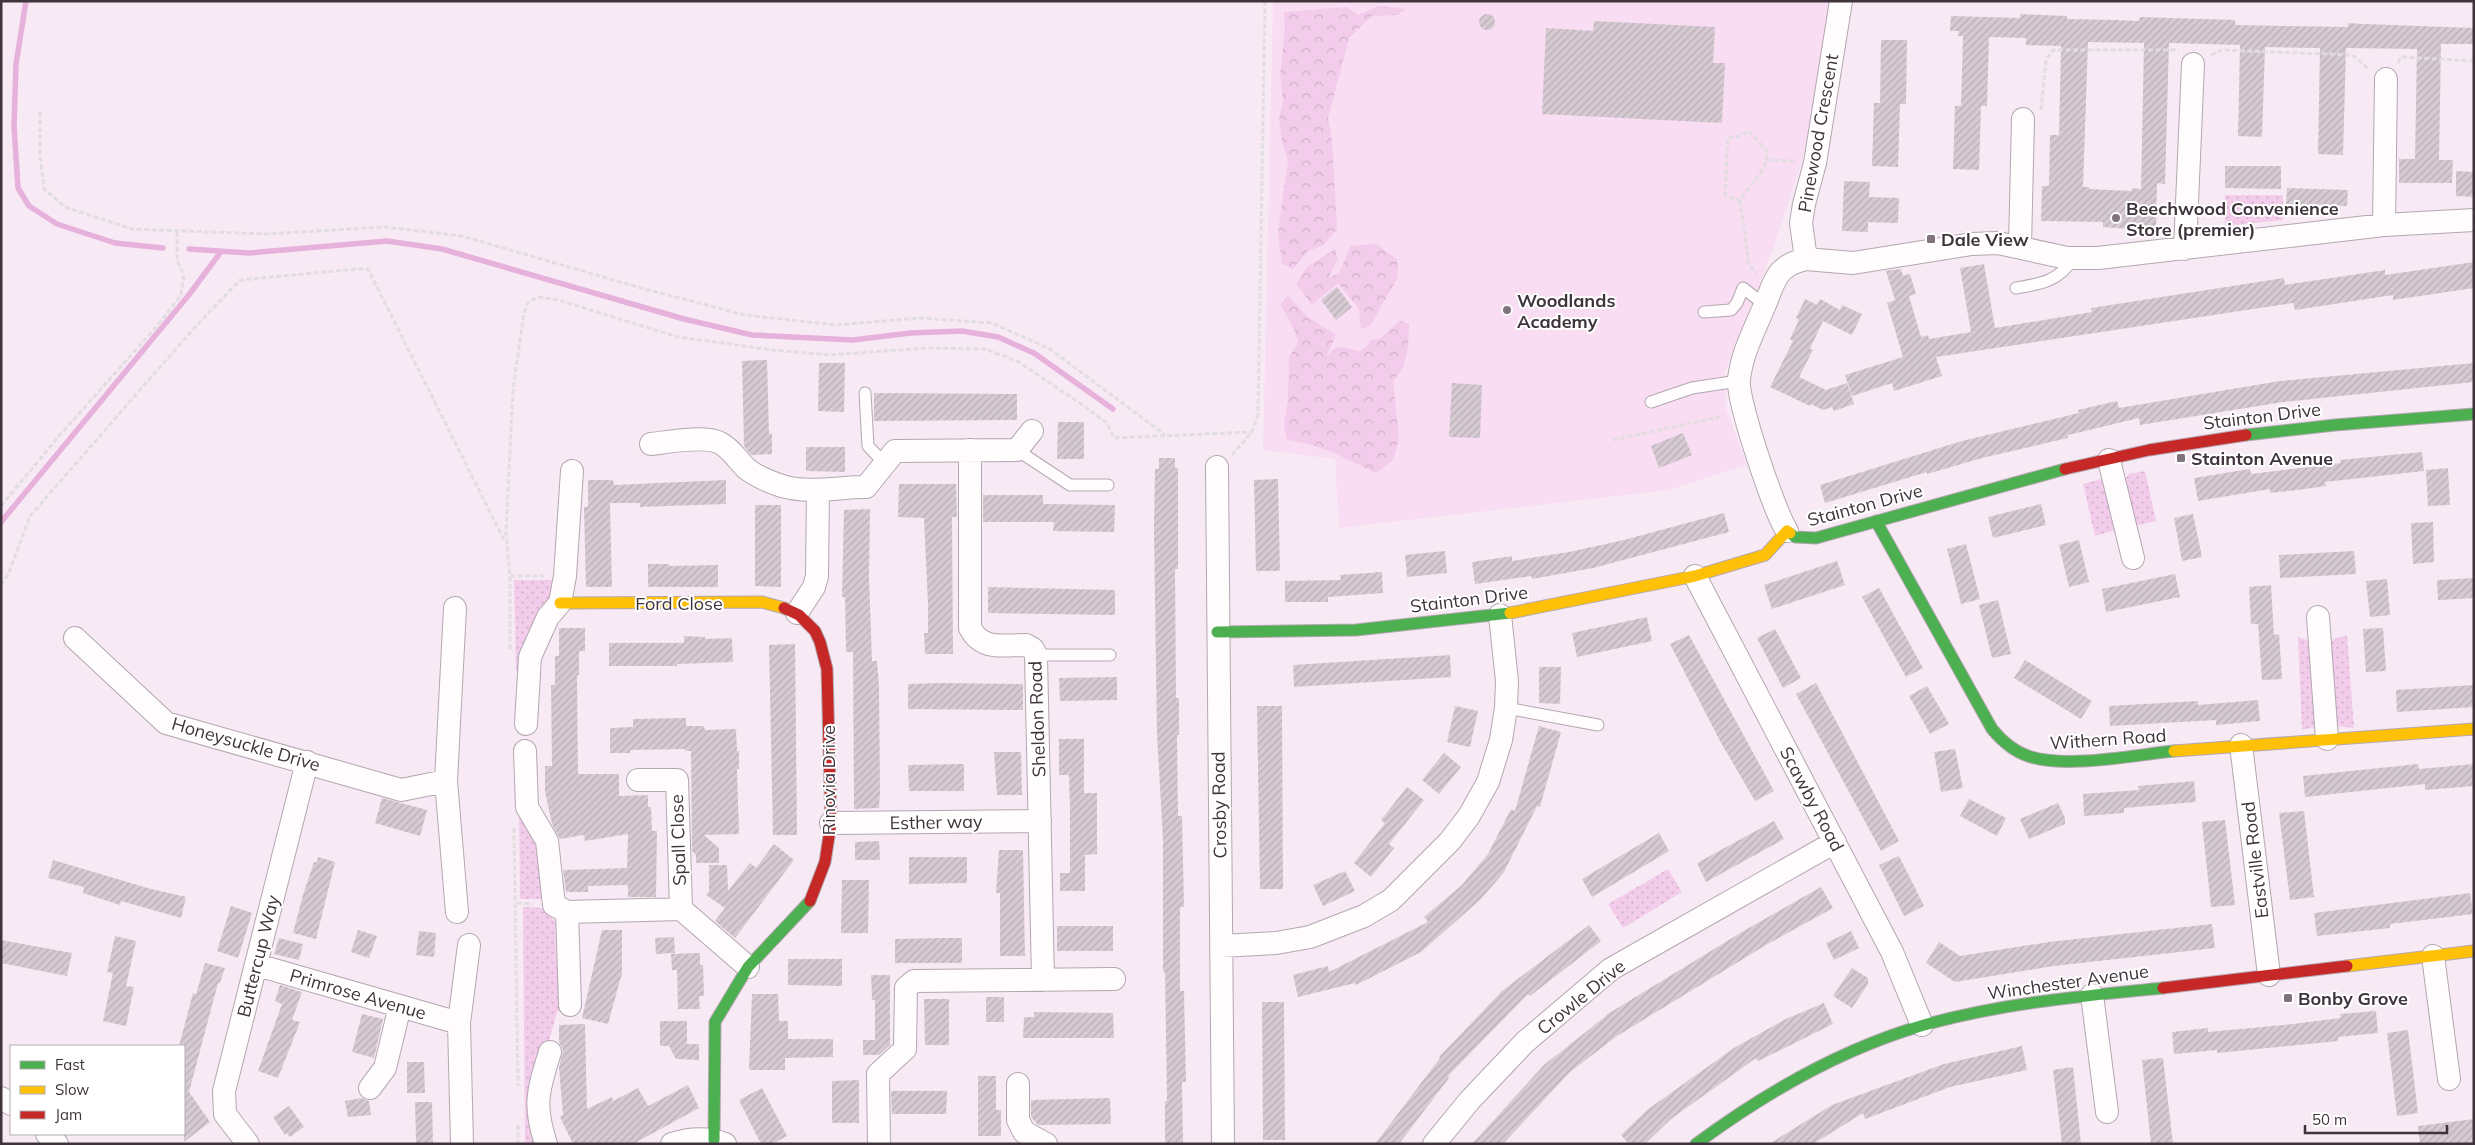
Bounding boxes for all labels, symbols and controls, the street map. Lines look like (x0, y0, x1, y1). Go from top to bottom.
street label: Pinewood Crescent (1793, 52, 1843, 214)
place label: Beechwood Convenience Store (premier) (2126, 197, 2339, 241)
marker: Beechwood Convenience Store (premier) (2110, 212, 2122, 224)
place label: Dale View (1941, 228, 2029, 251)
marker: Dale View (1925, 233, 1937, 245)
place label: Woodlands Academy (1517, 289, 1615, 333)
marker: Woodlands Academy (1501, 304, 1513, 316)
street label: Stainton Drive (2202, 397, 2322, 435)
place label: Stainton Avenue (2191, 447, 2333, 470)
marker: Stainton Avenue (2175, 452, 2187, 464)
street label: Stainton Drive (1805, 479, 1925, 531)
street label: Stainton Drive (1409, 580, 1529, 618)
street label: Ford Close (635, 592, 723, 615)
street label: Sheldon Road (1023, 660, 1051, 778)
street label: Honeysuckle Drive (169, 712, 323, 776)
street label: Withern Road (2049, 723, 2167, 755)
street label: Rinovia Drive (817, 725, 840, 835)
street label: Scawby Road (1775, 743, 1849, 855)
street label: Crosby Road (1207, 751, 1231, 859)
street label: Spall Close (665, 794, 691, 886)
street label: Eastville Road (2236, 800, 2274, 920)
street label: Esther way (889, 810, 983, 834)
street label: Buttercup Way (232, 892, 284, 1020)
street label: Crowle Drive (1532, 954, 1630, 1040)
street label: Winchester Avenue (1986, 959, 2150, 1005)
street label: Primrose Avenue (287, 964, 429, 1024)
place label: Bonby Grove (2298, 987, 2408, 1010)
marker: Bonby Grove (2282, 992, 2294, 1004)
legend (10, 1045, 185, 1135)
text: Fast (55, 1055, 85, 1074)
text: Slow (55, 1080, 89, 1099)
scale bar (2305, 1102, 2448, 1134)
text: Jam (55, 1105, 82, 1124)
text: 50 m (2312, 1110, 2347, 1129)

